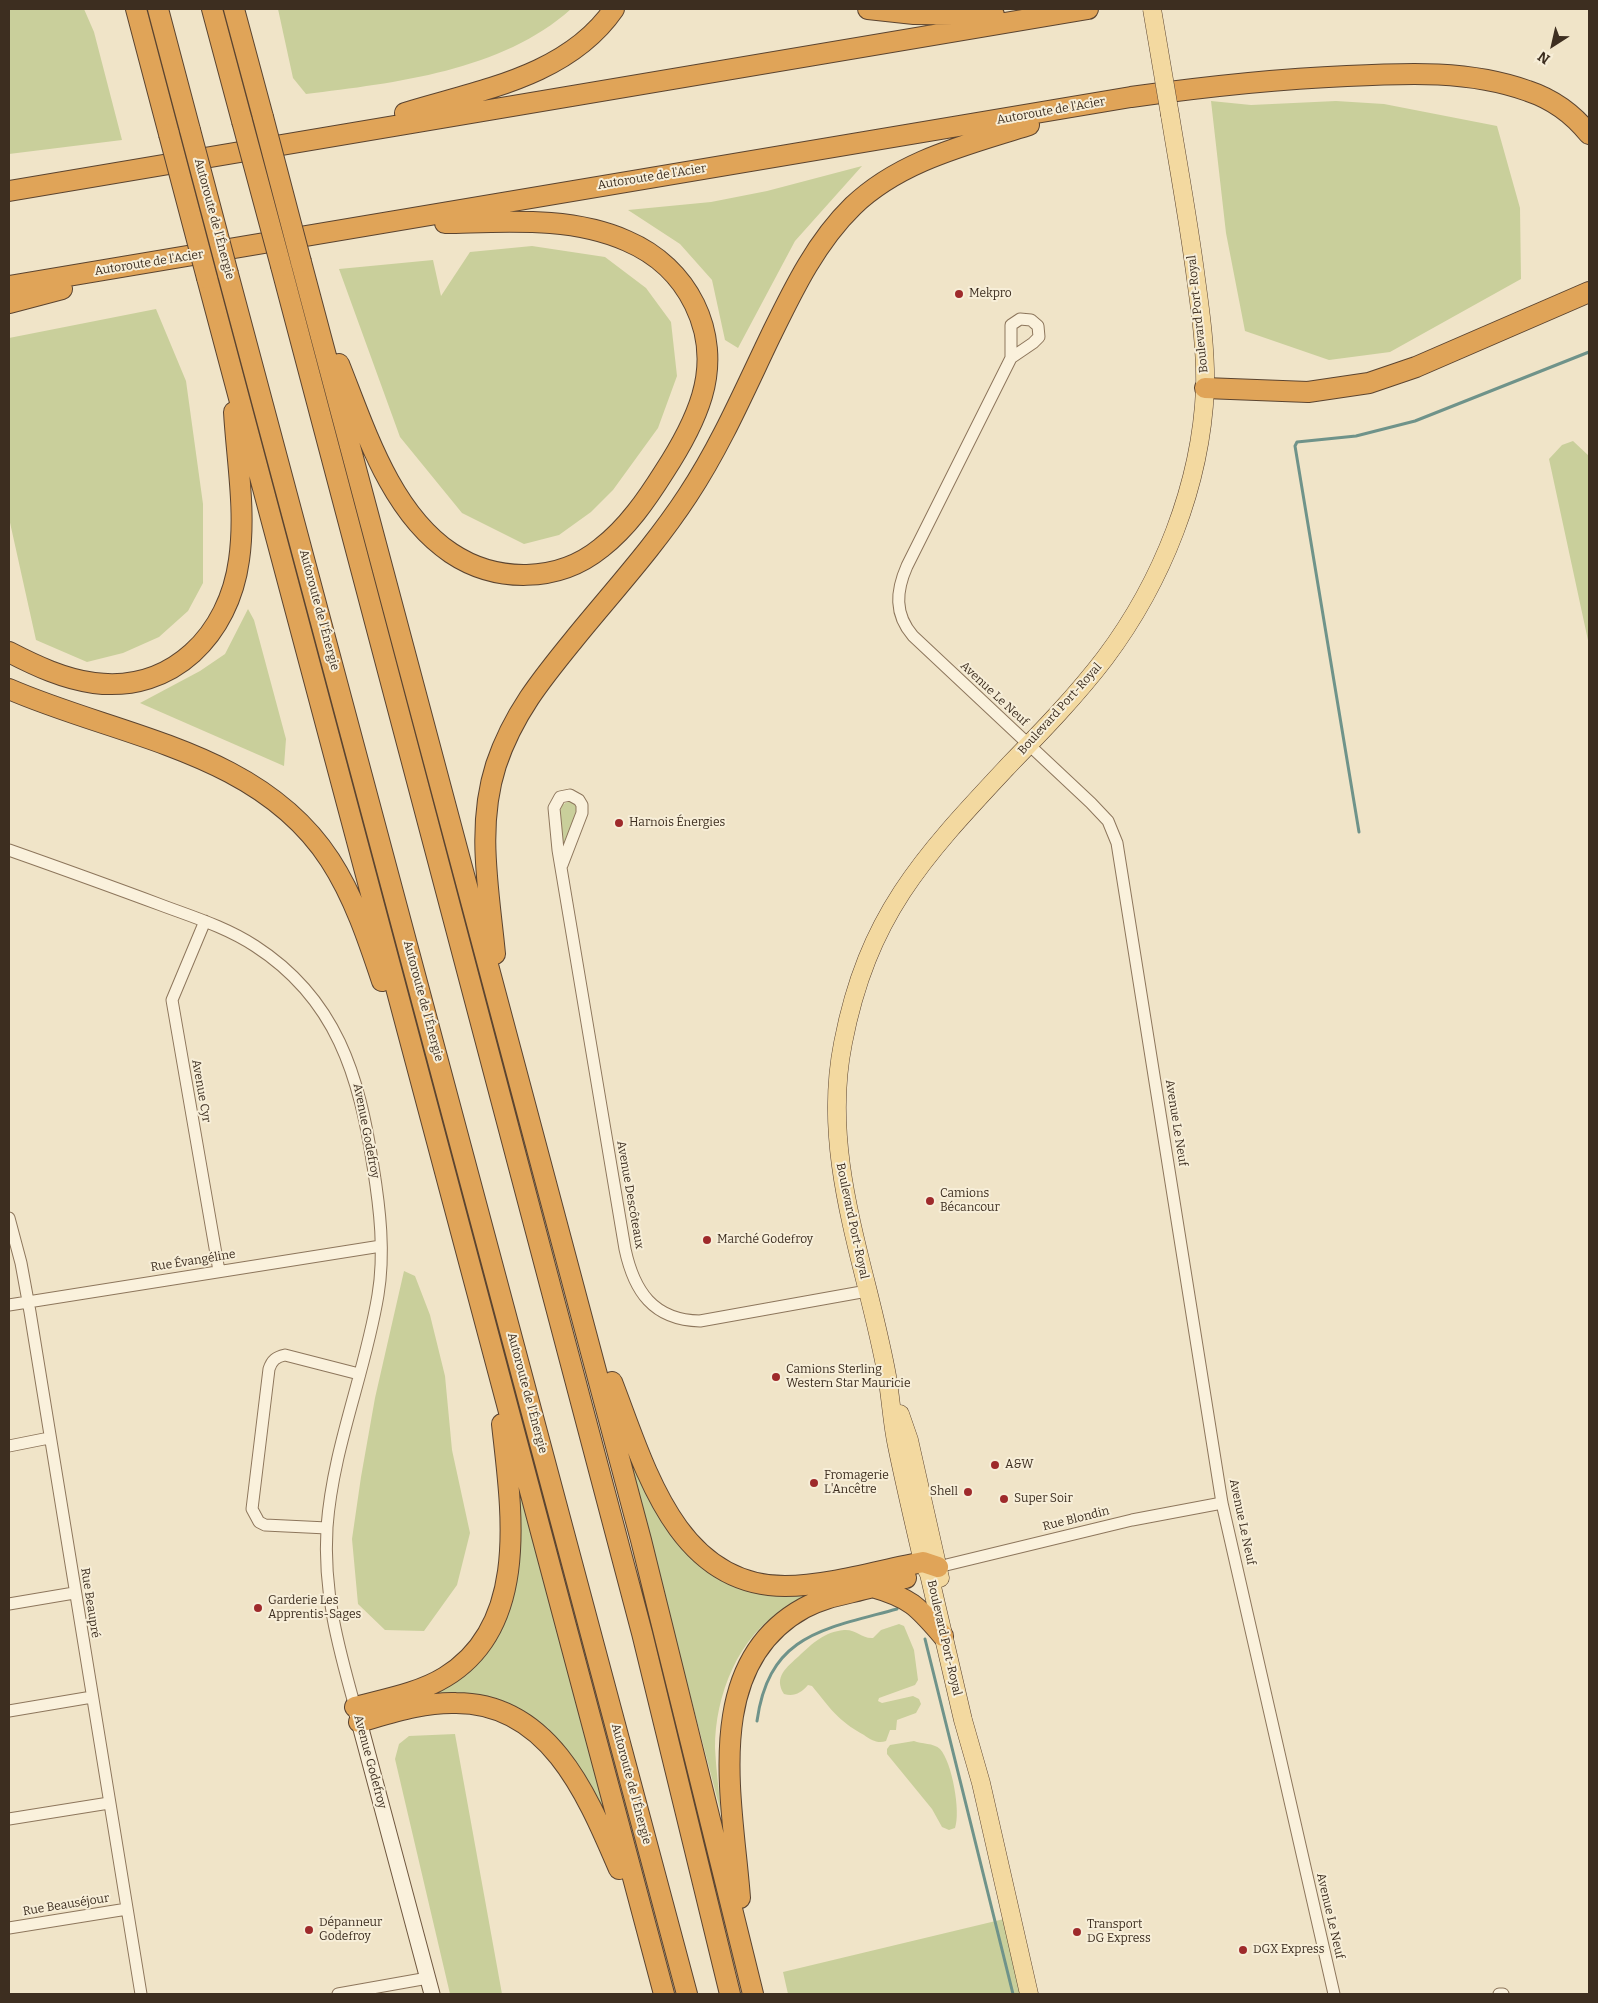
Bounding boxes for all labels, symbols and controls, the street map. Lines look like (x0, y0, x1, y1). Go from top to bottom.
north arrow (1528, 20, 1578, 70)
text: N (1535, 48, 1553, 68)
street label: Autoroute de l'Acier (996, 94, 1106, 128)
street label: Autoroute de l'Énergie (191, 157, 237, 281)
street label: Autoroute de l'Acier (597, 161, 707, 193)
street label: Autoroute de l'Acier (94, 247, 204, 279)
street label: Boulevard Port-Royal (1185, 254, 1211, 374)
place label: Mekpro (969, 287, 1012, 301)
marker: Mekpro (953, 288, 965, 300)
street label: Autoroute de l'Énergie (296, 548, 342, 672)
street label: Avenue Le Neuf (957, 659, 1031, 729)
street label: Boulevard Port-Royal (1015, 660, 1105, 758)
place label: Harnois Énergies (629, 816, 725, 830)
marker: Harnois Énergies (613, 817, 625, 829)
street label: Autoroute de l'Énergie (400, 939, 446, 1063)
street label: Avenue Cyr (188, 1058, 214, 1124)
street label: Avenue Le Neuf (1162, 1079, 1190, 1167)
street label: Avenue Godefroy (350, 1082, 382, 1180)
street label: Avenue Descôteaux (613, 1140, 647, 1250)
street label: Boulevard Port-Royal (833, 1162, 871, 1280)
place label: Camions Bécancour (940, 1187, 1000, 1215)
marker: Camions Bécancour (924, 1195, 936, 1207)
place label: Marché Godefroy (717, 1233, 813, 1247)
marker: Marché Godefroy (701, 1234, 713, 1246)
street label: Rue Évangéline (150, 1247, 236, 1275)
street label: Autoroute de l'Énergie (504, 1331, 550, 1455)
place label: Camions Sterling Western Star Mauricie (786, 1363, 910, 1391)
marker: Camions Sterling Western Star Mauricie (770, 1371, 782, 1383)
place label: A&W (1005, 1458, 1034, 1472)
marker: A&W (989, 1459, 1001, 1471)
place label: Fromagerie L'Ancêtre (824, 1469, 889, 1497)
marker: Fromagerie L'Ancêtre (808, 1477, 820, 1489)
street label: Avenue Le Neuf (1226, 1478, 1258, 1566)
place label: Shell (930, 1485, 958, 1499)
marker: Shell (962, 1486, 974, 1498)
place label: Super Soir (1014, 1492, 1073, 1506)
marker: Super Soir (998, 1493, 1010, 1505)
street label: Rue Blondin (1041, 1504, 1111, 1534)
street label: Rue Beaupré (77, 1567, 103, 1639)
street label: Boulevard Port-Royal (924, 1579, 964, 1697)
place label: Garderie Les Apprentis-Sages (268, 1594, 361, 1622)
marker: Garderie Les Apprentis-Sages (252, 1602, 264, 1614)
street label: Avenue Godefroy (351, 1714, 389, 1810)
street label: Autoroute de l'Énergie (608, 1722, 654, 1846)
street label: Avenue Le Neuf (1313, 1872, 1347, 1960)
street label: Rue Beauséjour (22, 1891, 110, 1919)
place label: Dépanneur Godefroy (319, 1916, 382, 1944)
place label: Transport DG Express (1087, 1918, 1151, 1946)
marker: Dépanneur Godefroy (303, 1924, 315, 1936)
marker: Transport DG Express (1071, 1926, 1083, 1938)
place label: DGX Express (1253, 1943, 1325, 1957)
marker: DGX Express (1237, 1944, 1249, 1956)

